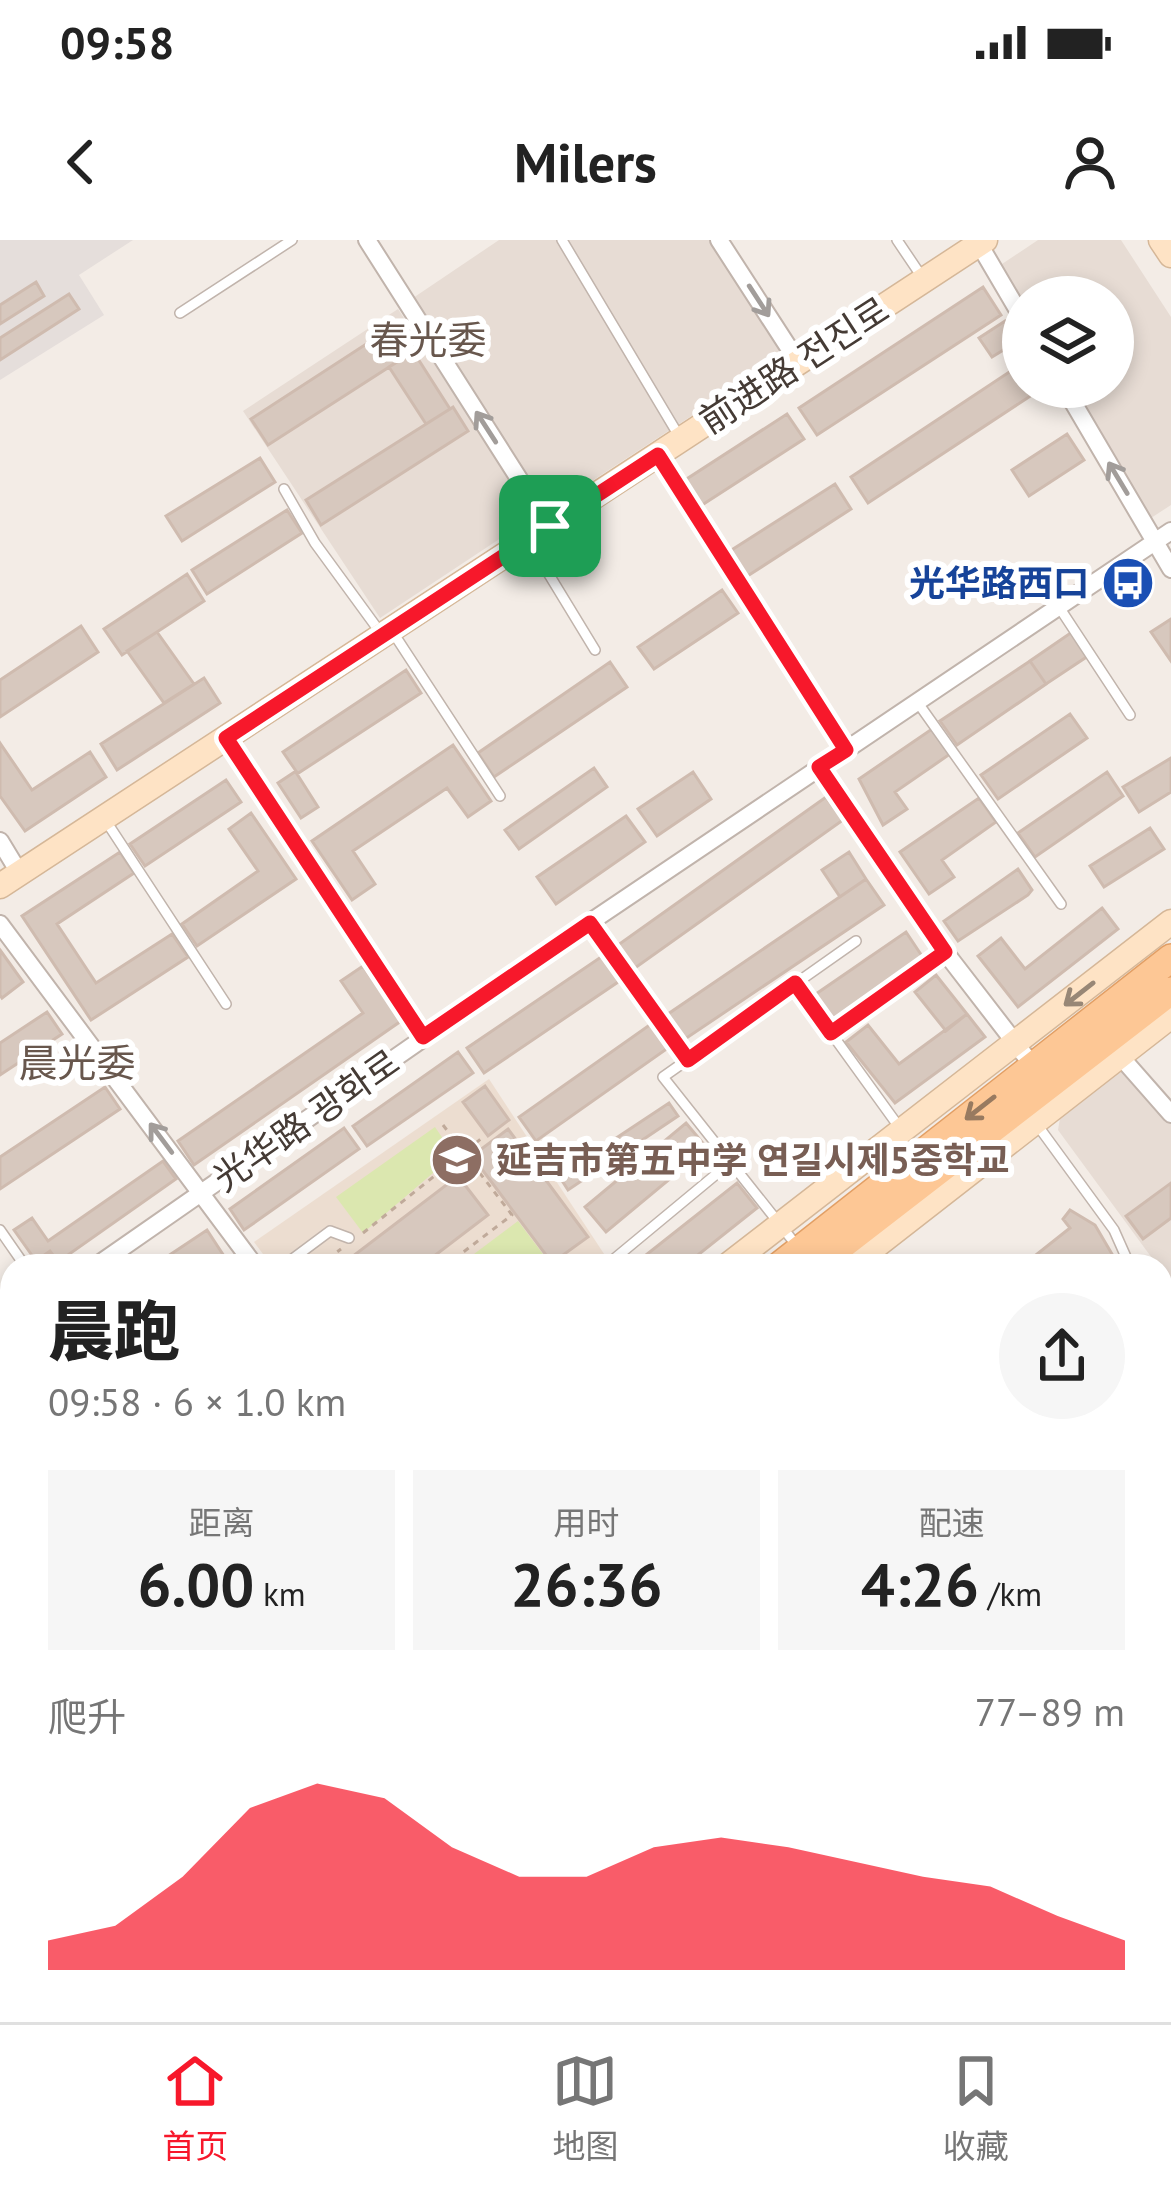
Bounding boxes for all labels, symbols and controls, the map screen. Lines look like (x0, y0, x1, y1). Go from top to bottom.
text: 09:58 (60, 13, 174, 71)
text: Milers (514, 127, 657, 197)
icon: back (48, 129, 114, 195)
icon: person (1057, 129, 1123, 195)
map controls (1002, 276, 1134, 408)
button: layers (1002, 276, 1134, 408)
one-way arrow (746, 283, 771, 317)
street label: 前进路 전진로 (690, 286, 898, 443)
district label: 春光委 (369, 314, 487, 365)
one-way arrow (474, 411, 499, 445)
one-way arrow (1105, 461, 1129, 496)
pin (499, 475, 601, 577)
icon: arrive (517, 493, 583, 559)
bus stop icon: 光华路西口 (1100, 555, 1156, 611)
place label: 光华路西口 (909, 559, 1089, 606)
one-way arrow (1063, 980, 1095, 1007)
district label: 晨光委 (18, 1037, 136, 1088)
street label: 光华路 광화로 (203, 1038, 408, 1201)
one-way arrow (964, 1094, 996, 1121)
one-way arrow (149, 1122, 174, 1155)
school or university icon: 延吉市第五中学 연길시제5중학교 (429, 1132, 485, 1188)
place label: 延吉市第五中学 연길시제5중학교 (496, 1136, 1009, 1183)
text: 晨跑 (48, 1288, 180, 1373)
button: share (999, 1293, 1125, 1419)
text: 09:58 · 6 × 1.0 km (48, 1376, 346, 1427)
text: 距离 (189, 1501, 255, 1544)
text: 用时 (554, 1501, 620, 1544)
text: 配速 (919, 1501, 985, 1544)
text: 6.00 (137, 1545, 254, 1623)
text: 26:36 (510, 1545, 663, 1623)
text: 4:26 (861, 1545, 979, 1623)
text: km (254, 1572, 306, 1615)
text: /km (979, 1572, 1042, 1615)
text: 77–89 m (975, 1686, 1125, 1737)
text: 爬升 (48, 1691, 126, 1742)
tab: 首页 (162, 2048, 228, 2168)
tab: 地图 (552, 2048, 618, 2168)
tab: 收藏 (943, 2048, 1009, 2168)

